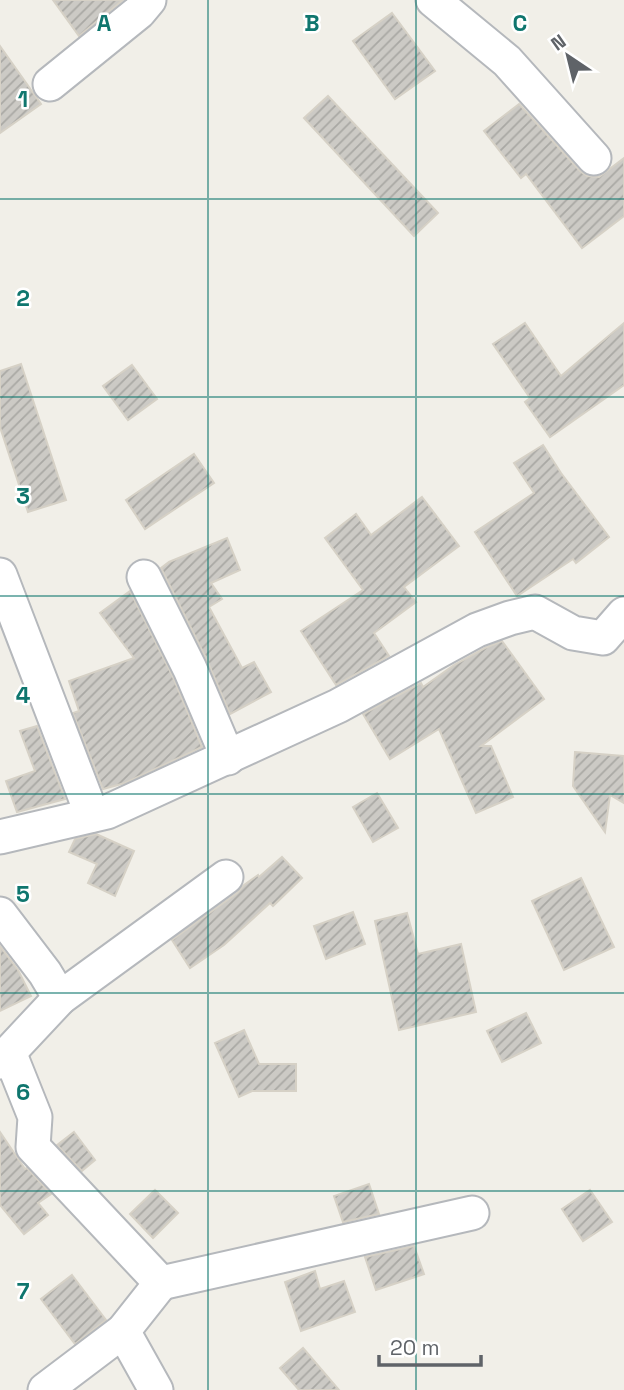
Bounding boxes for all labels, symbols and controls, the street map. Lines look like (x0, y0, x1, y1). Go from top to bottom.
text: A (97, 8, 112, 38)
text: B (304, 8, 320, 38)
text: C (513, 8, 527, 38)
north arrow (533, 21, 603, 91)
text: N (546, 29, 571, 56)
text: 1 (18, 84, 28, 114)
text: 2 (16, 283, 30, 313)
text: 3 (16, 481, 30, 511)
text: 4 (16, 680, 31, 710)
text: 5 (16, 879, 30, 909)
text: 6 (16, 1077, 30, 1107)
text: 7 (17, 1276, 30, 1306)
scale bar (379, 1324, 480, 1368)
text: 20 m (390, 1334, 440, 1361)

